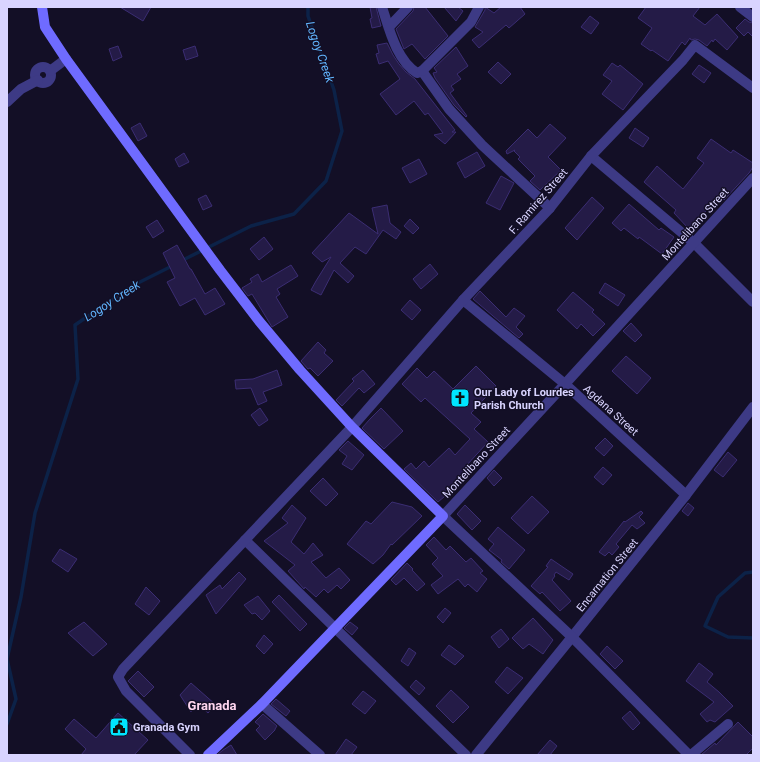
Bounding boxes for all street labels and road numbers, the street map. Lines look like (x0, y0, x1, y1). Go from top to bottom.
street label: F. Ramirez Street (507, 166, 571, 237)
street label: Montelibano Street (659, 185, 732, 263)
street label: Agdana Street (581, 382, 641, 439)
street label: Montelibano Street (440, 424, 513, 501)
street label: Encarnation Street (574, 536, 641, 614)

